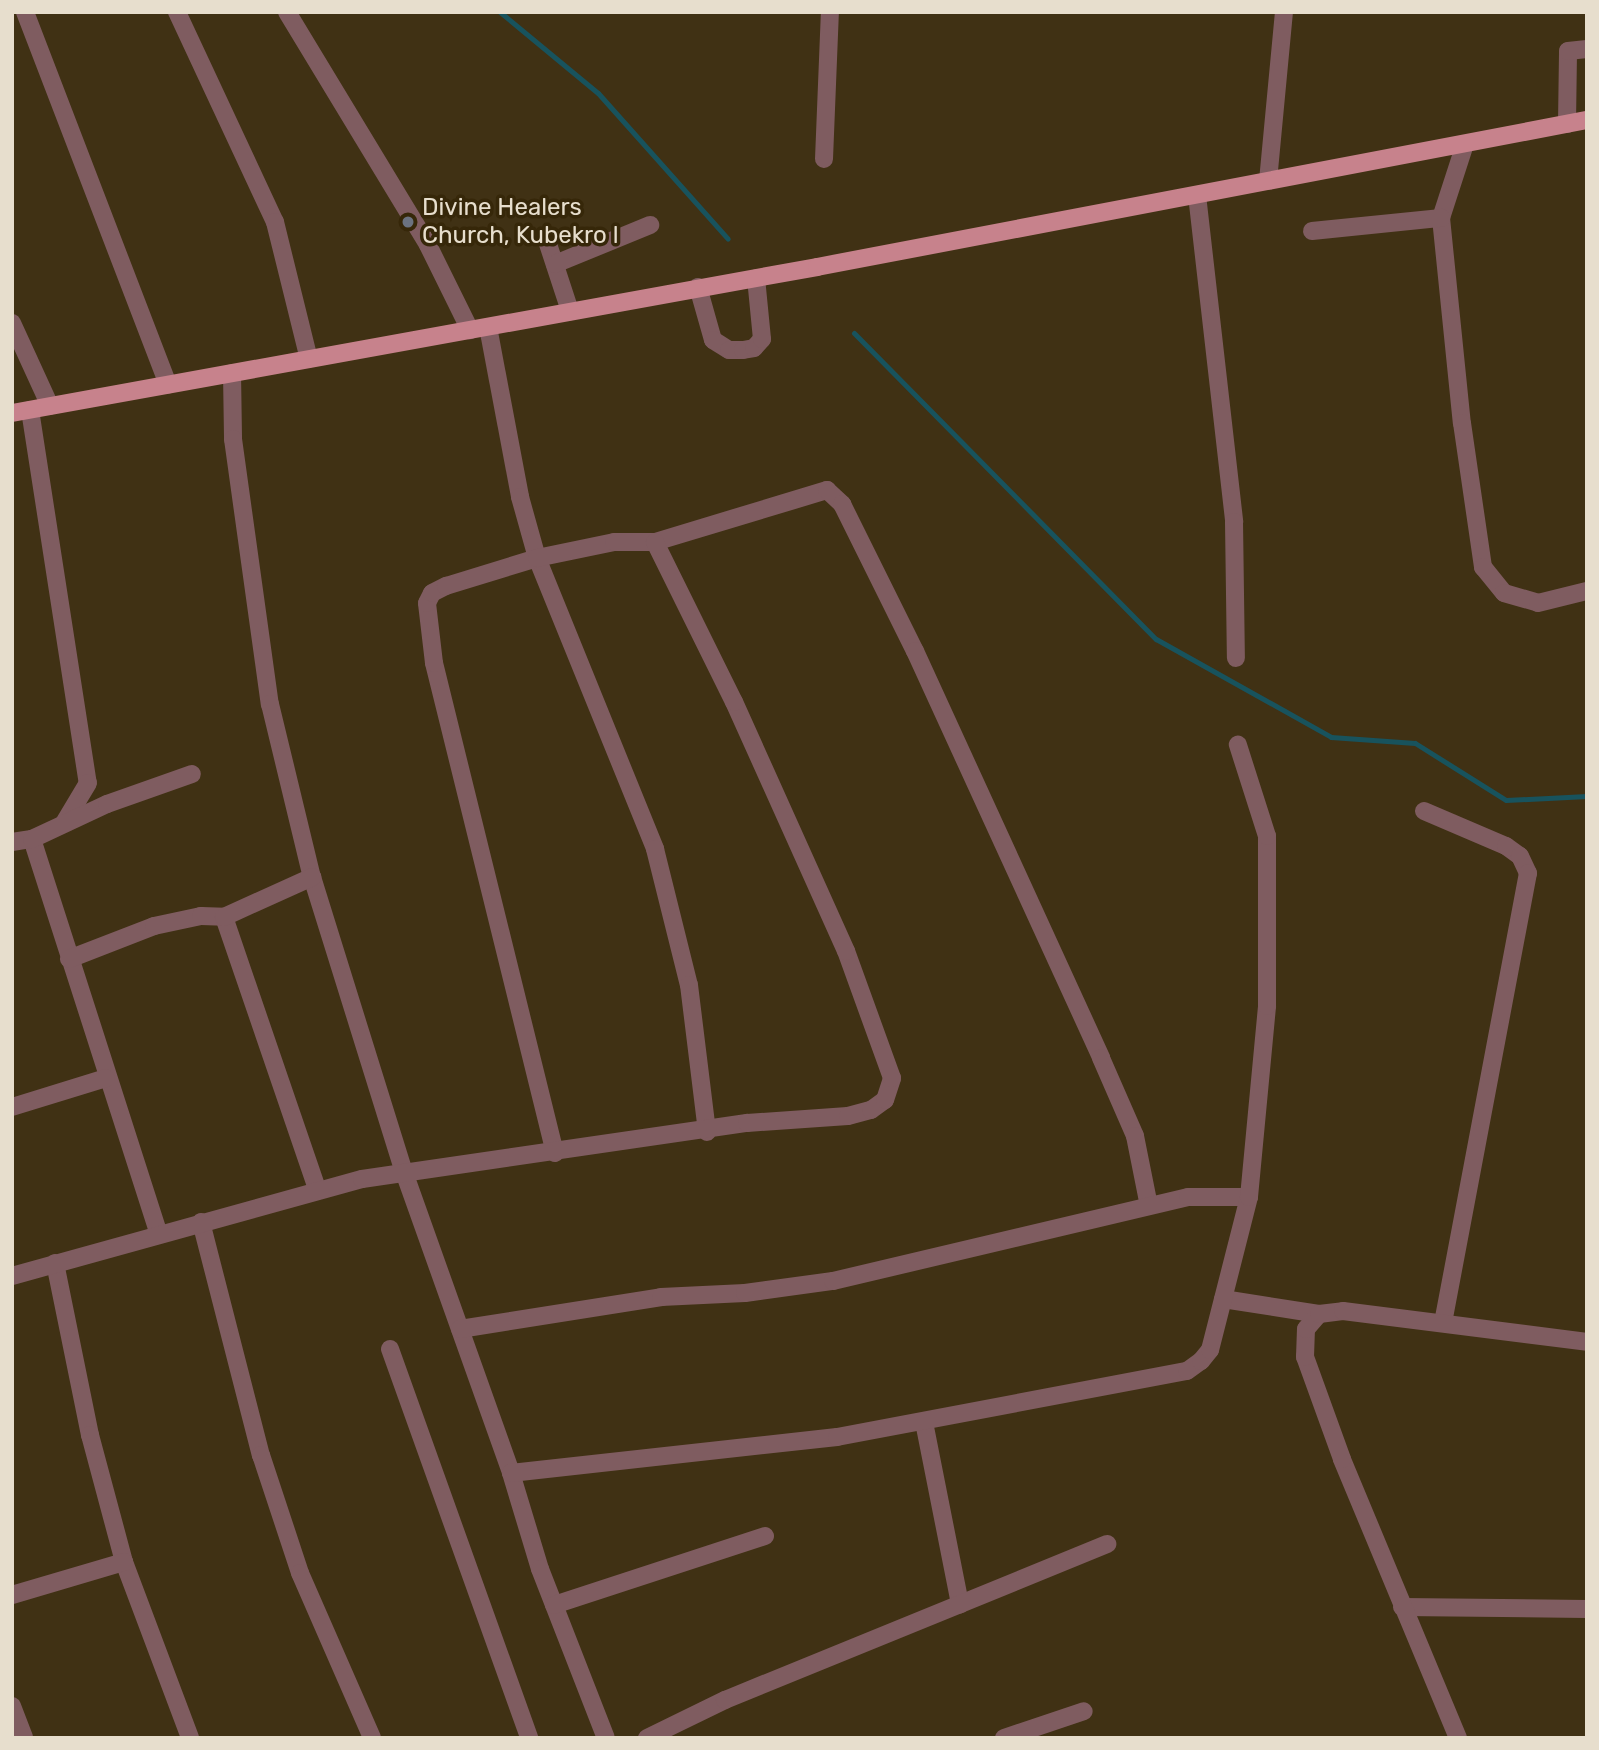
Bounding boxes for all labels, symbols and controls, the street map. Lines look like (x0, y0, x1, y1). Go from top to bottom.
place label: Divine Healers Church, Kubekro l (422, 194, 618, 250)
marker: Divine Healers Church, Kubekro l (400, 214, 416, 230)

